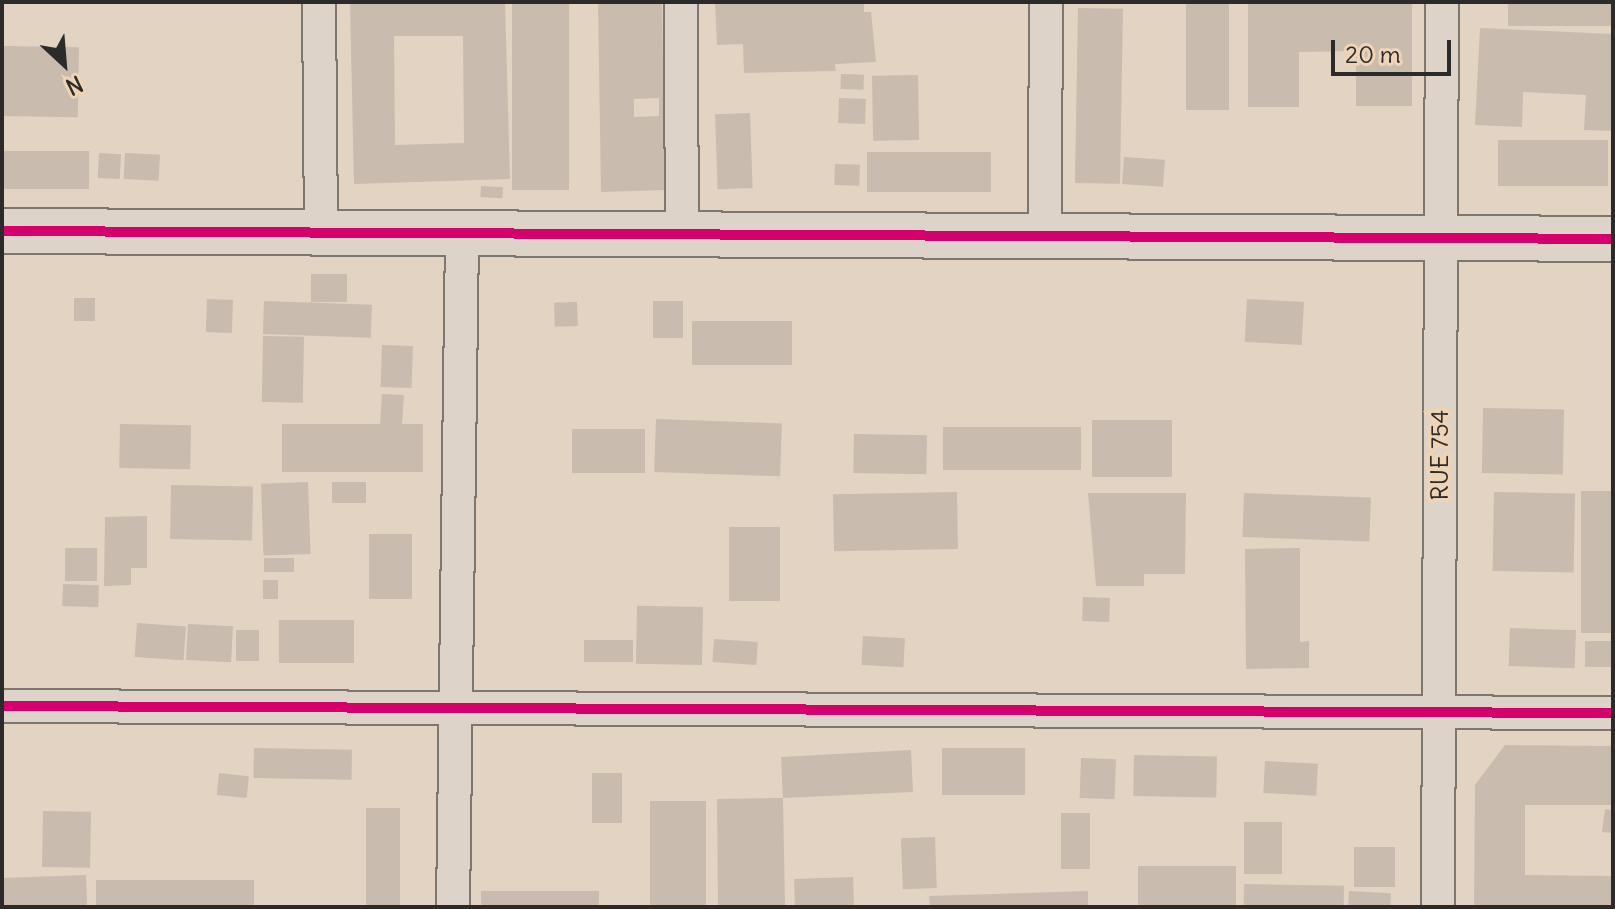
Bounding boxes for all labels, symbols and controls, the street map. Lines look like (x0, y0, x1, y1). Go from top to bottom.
north arrow (24, 24, 104, 104)
scale bar (1335, 24, 1455, 74)
text: 20 m (1345, 39, 1401, 69)
text: N (62, 70, 87, 101)
street label: RUE 754 (1426, 410, 1454, 500)

